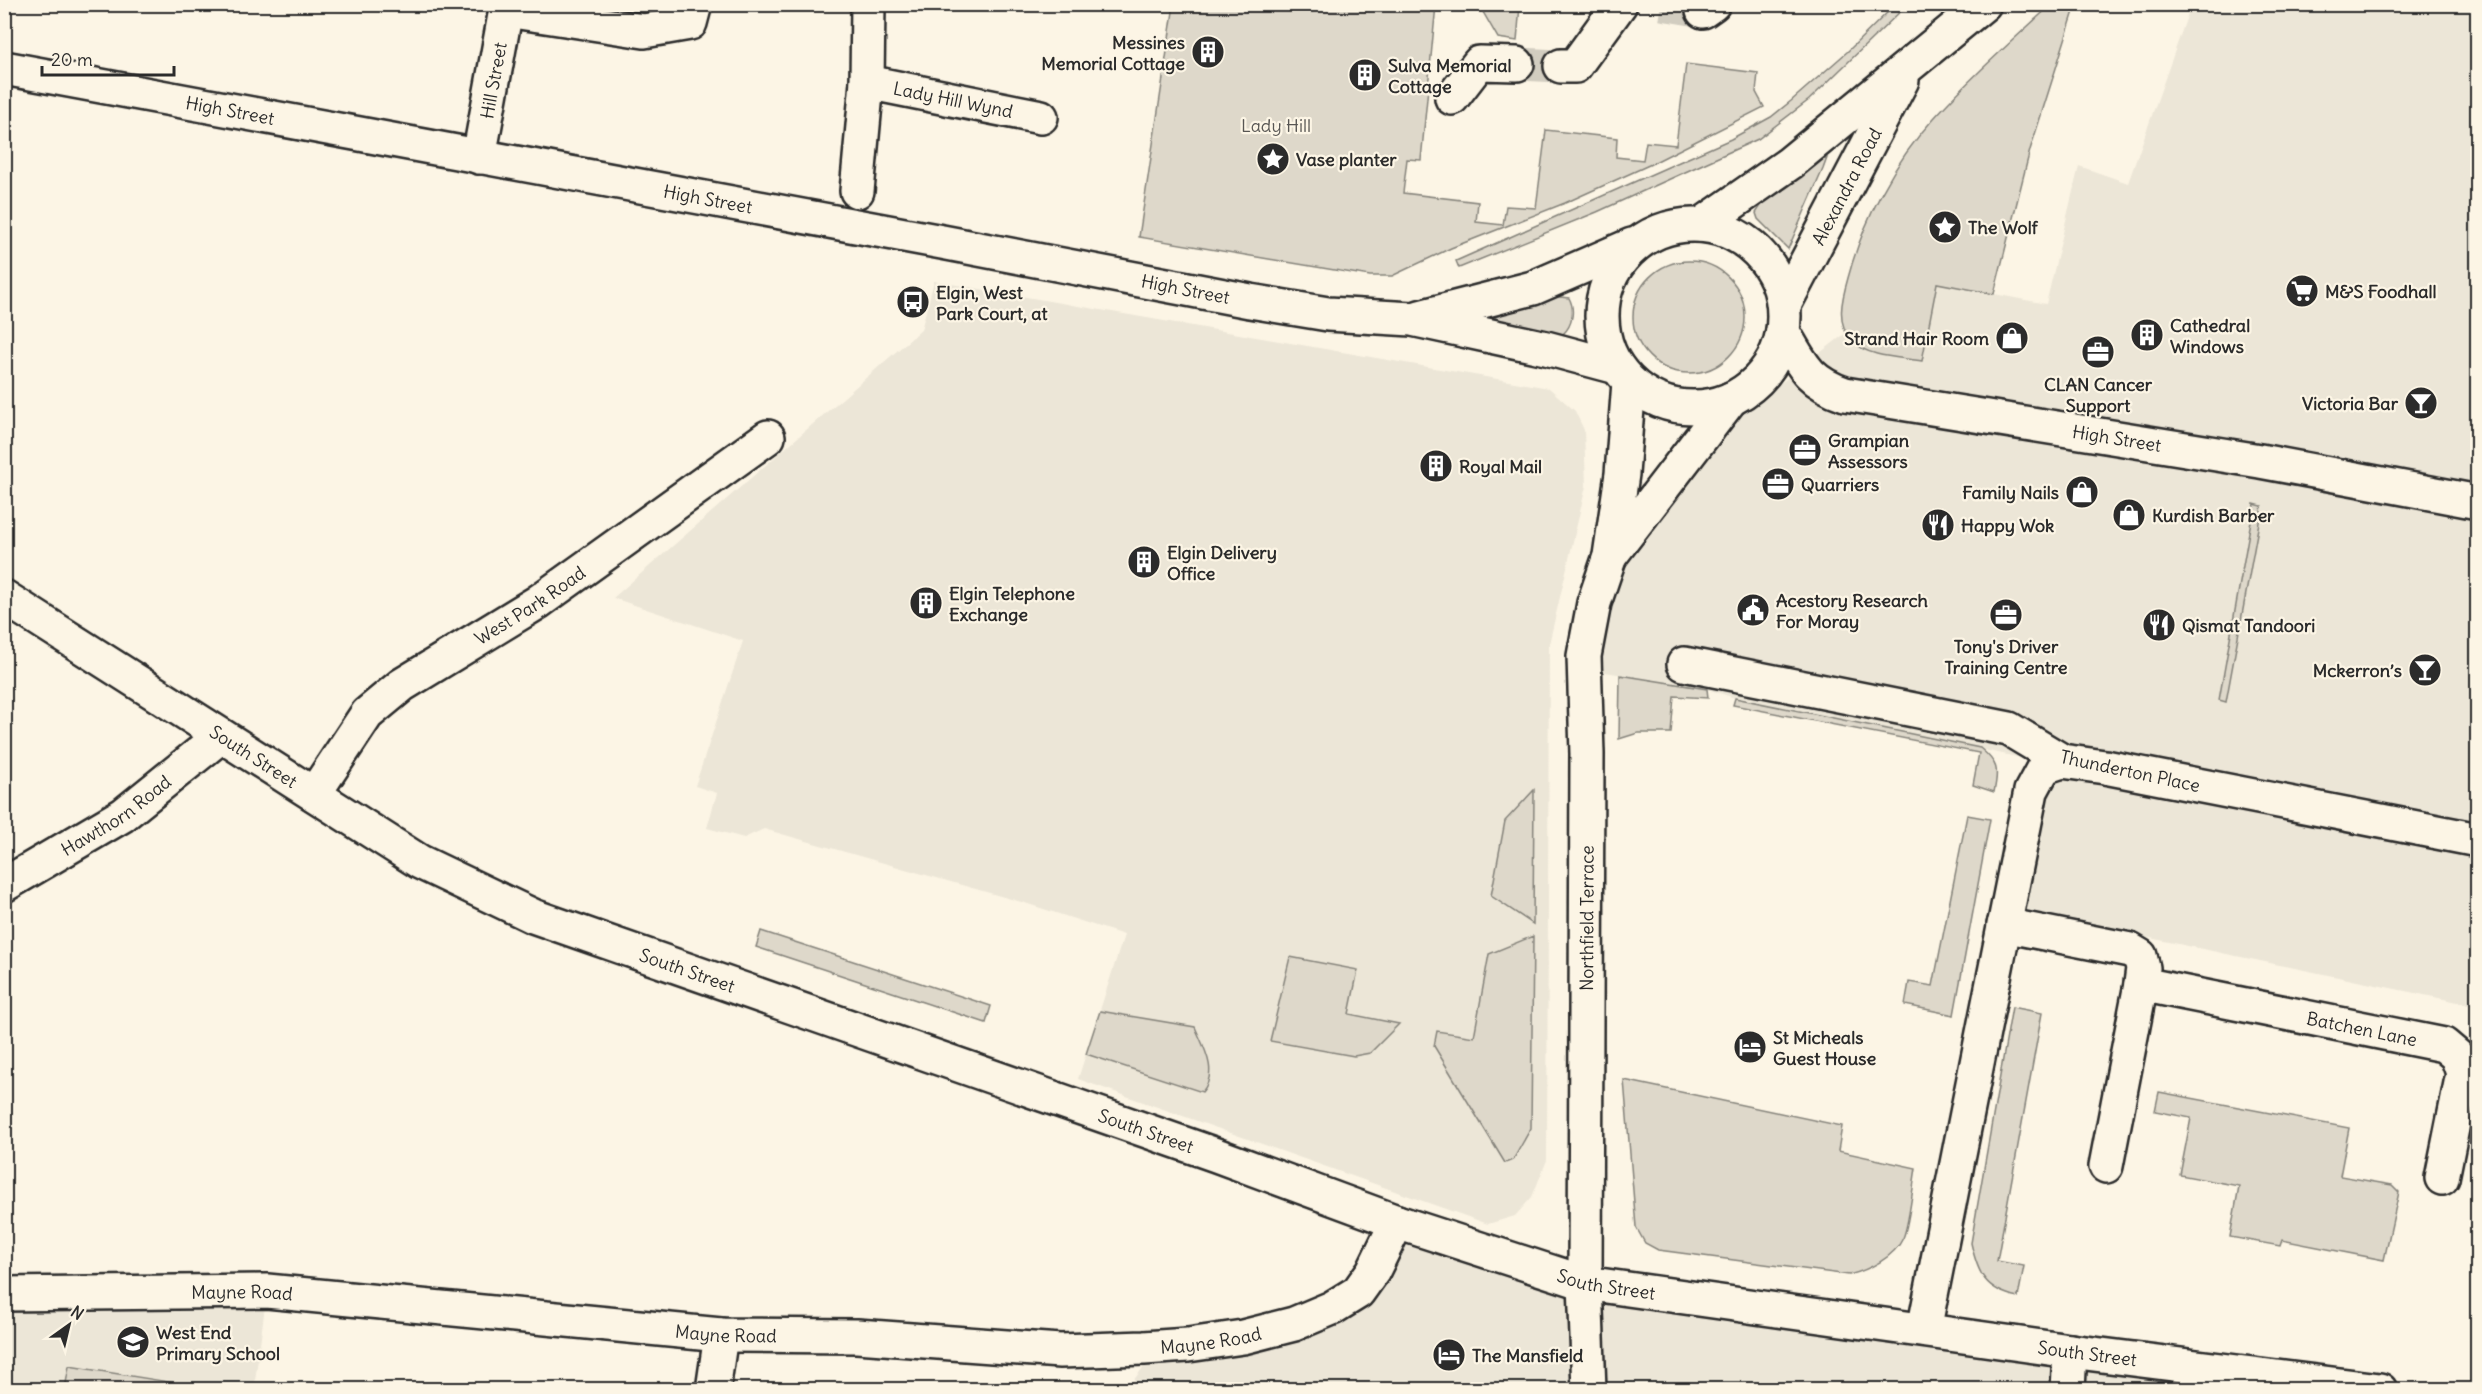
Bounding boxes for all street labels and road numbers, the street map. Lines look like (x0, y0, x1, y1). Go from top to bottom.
street label: Hill Street (475, 40, 511, 120)
street label: Lady Hill Wynd (891, 76, 1016, 123)
street label: High Street (184, 90, 276, 129)
street label: Alexandra Road (1806, 123, 1887, 249)
street label: High Street (662, 179, 754, 218)
street label: High Street (1139, 269, 1232, 308)
street label: High Street (2071, 419, 2163, 456)
street label: West Park Road (470, 560, 590, 650)
street label: South Street (206, 720, 302, 792)
street label: Thunderton Place (2058, 745, 2202, 797)
street label: Hawthorn Road (57, 769, 176, 861)
street label: Northfield Terrace (1575, 845, 1598, 991)
street label: South Street (637, 943, 738, 997)
street label: Batchen Lane (2305, 1006, 2419, 1051)
street label: South Street (1095, 1103, 1197, 1158)
street label: South Street (1554, 1263, 1657, 1304)
street label: Mayne Road (191, 1279, 294, 1305)
street label: Mayne Road (674, 1319, 777, 1347)
street label: Mayne Road (1160, 1321, 1264, 1358)
street label: South Street (2036, 1335, 2138, 1371)

